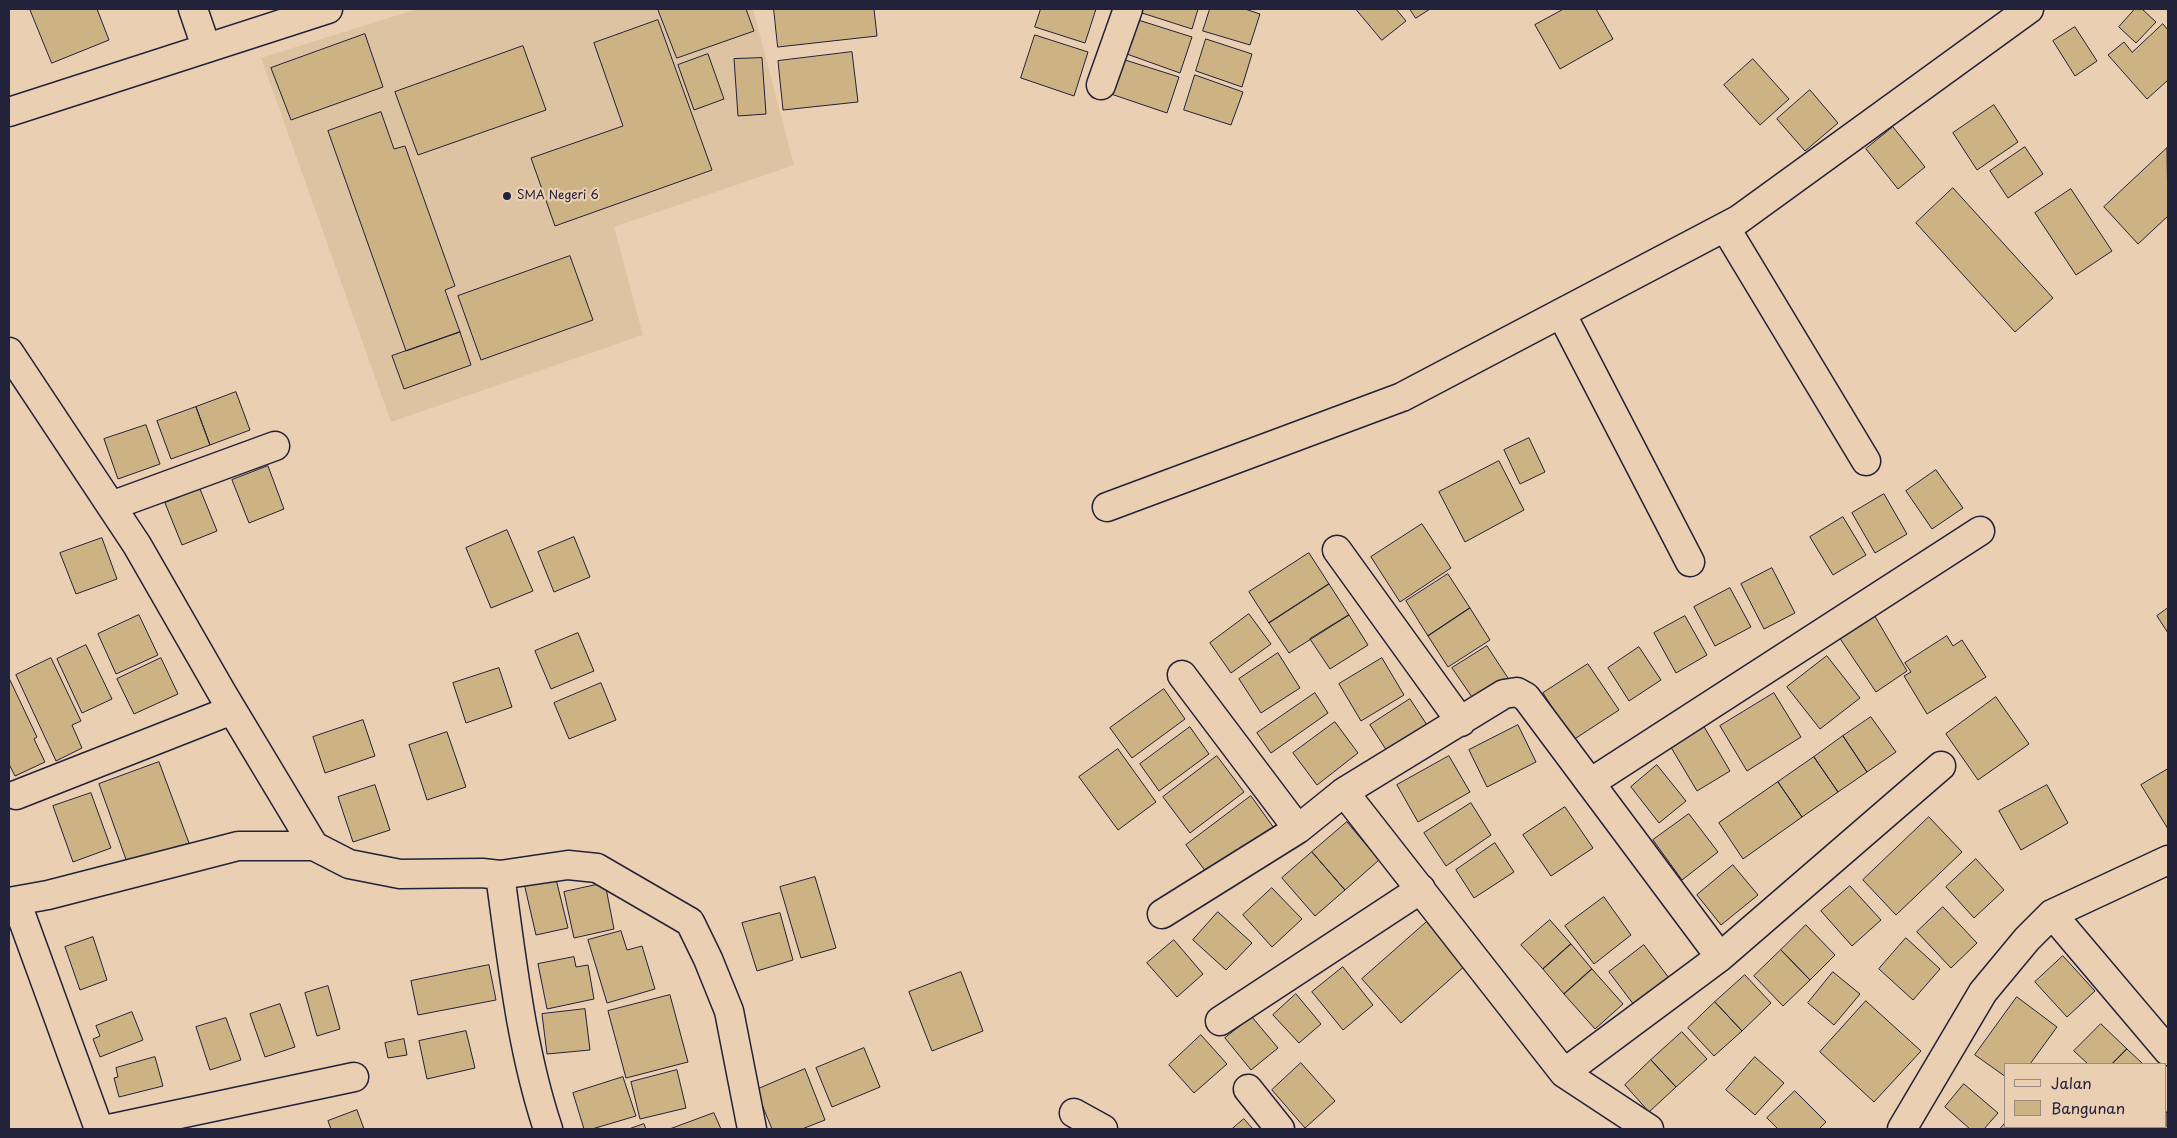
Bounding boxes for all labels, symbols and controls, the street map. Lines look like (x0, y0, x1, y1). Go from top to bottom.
place label: SMA Negeri 6 (517, 189, 599, 203)
marker: SMA Negeri 6 (501, 190, 513, 202)
legend (2004, 1063, 2167, 1128)
text: Jalan (2051, 1071, 2092, 1094)
text: Bangunan (2051, 1096, 2125, 1119)

